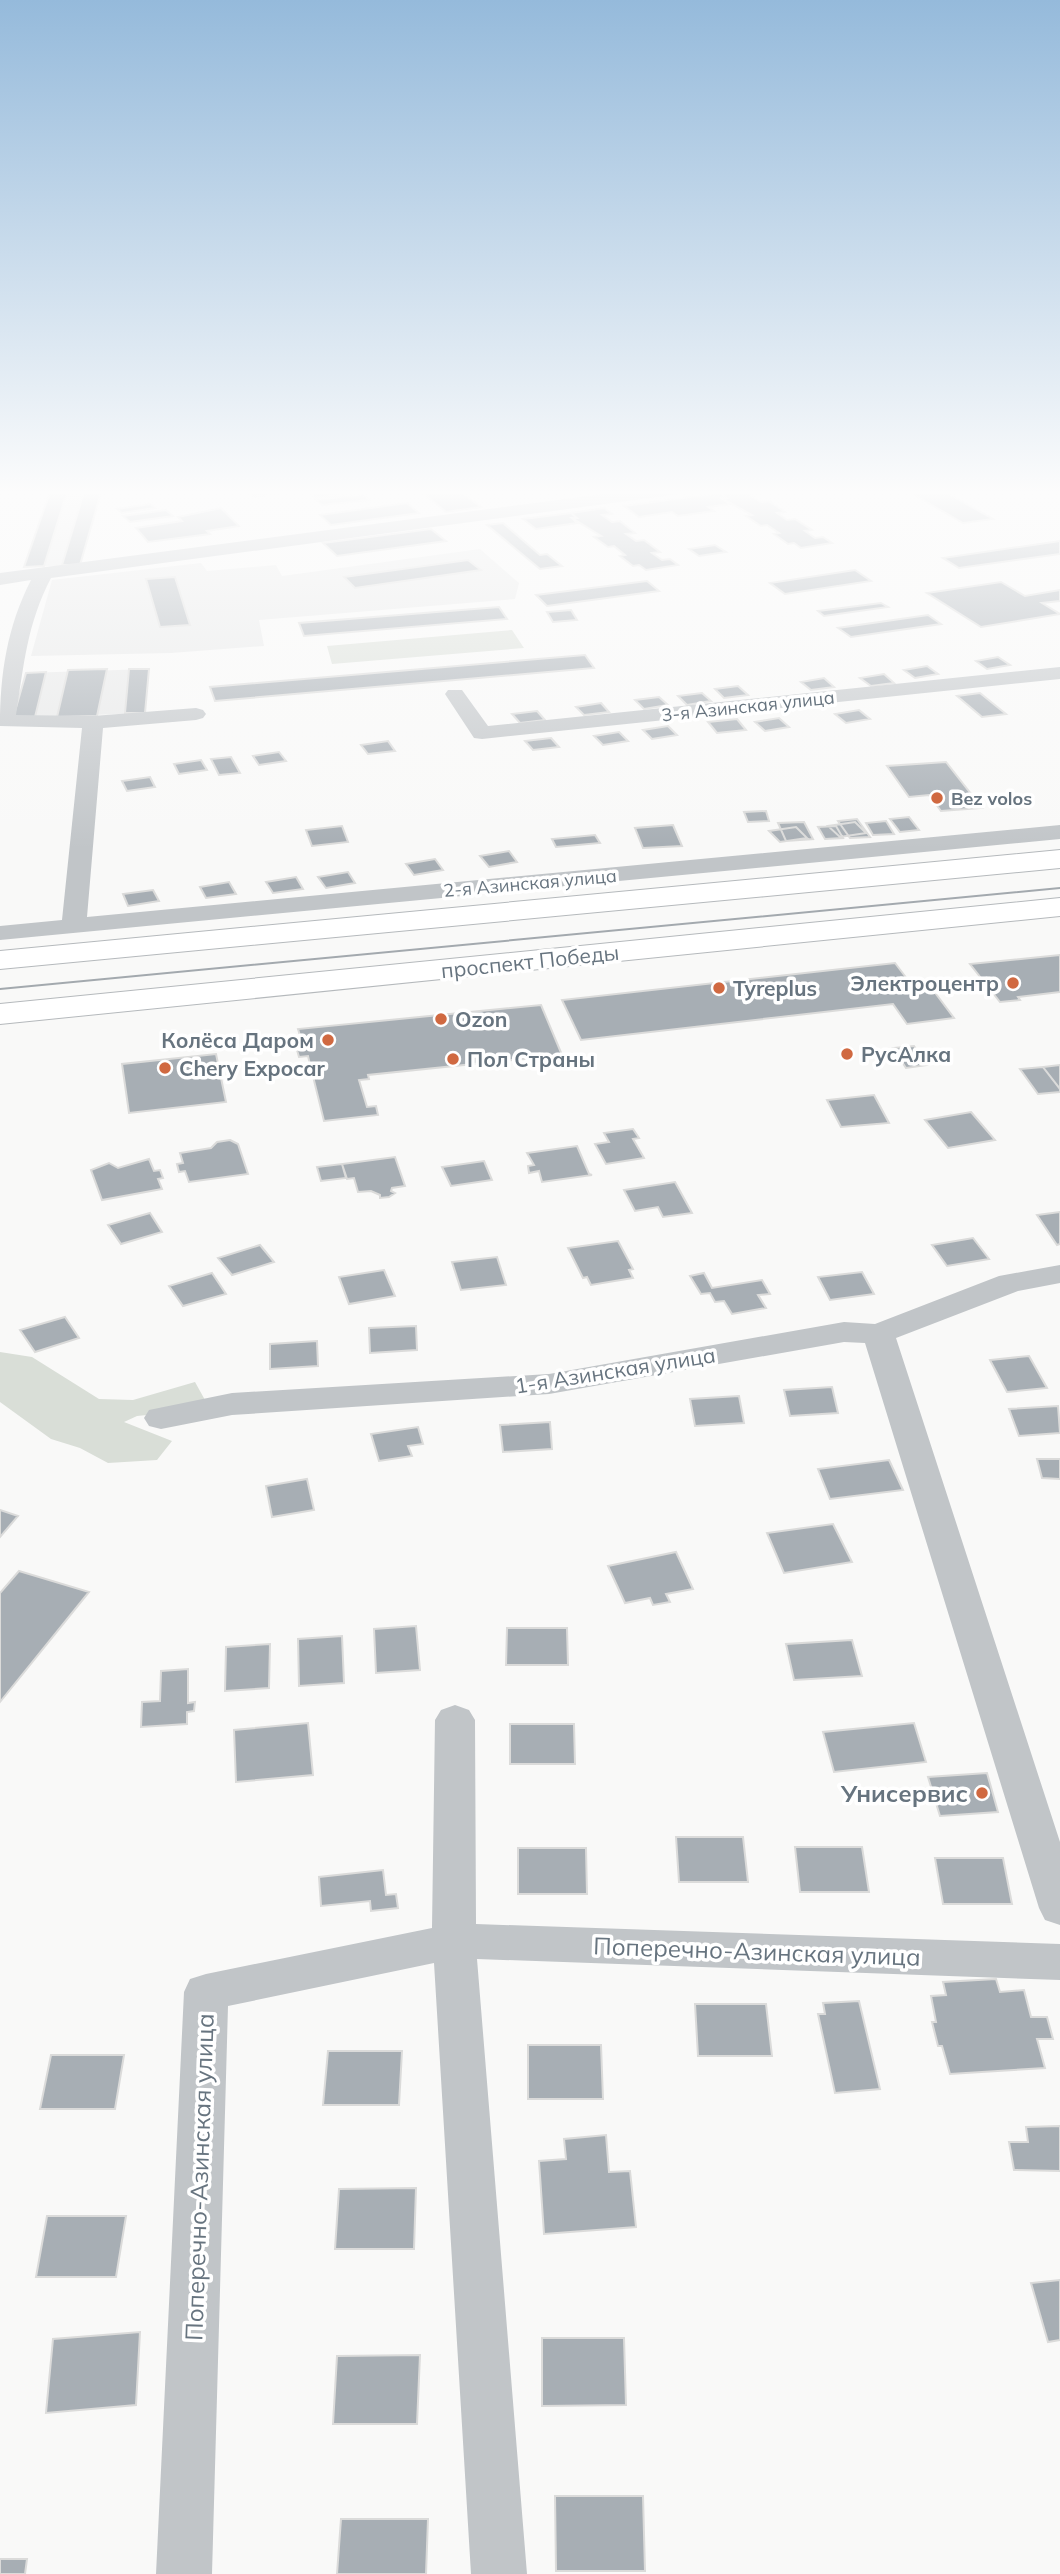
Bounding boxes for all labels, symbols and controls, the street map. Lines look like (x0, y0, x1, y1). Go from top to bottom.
street label: 3-я Азинская улица (660, 685, 836, 727)
place label: Bez volos (951, 787, 1032, 810)
marker: Bez volos (929, 790, 945, 806)
street label: 2-я Азинская улица (442, 864, 618, 902)
street label: проспект Победы (440, 939, 620, 983)
place label: Электроцентр (850, 970, 999, 996)
place label: Tyreplus (733, 975, 817, 1001)
marker: Электроцентр (1005, 975, 1021, 991)
marker: Tyreplus (711, 980, 727, 996)
place label: Ozon (455, 1006, 507, 1032)
marker: Ozon (433, 1011, 449, 1027)
place label: Колёса Даром (161, 1027, 314, 1053)
marker: Колёса Даром (320, 1032, 336, 1048)
place label: РусАлка (861, 1041, 951, 1067)
place label: Пол Страны (467, 1046, 595, 1072)
marker: РусАлка (839, 1046, 855, 1062)
marker: Пол Страны (445, 1051, 461, 1067)
place label: Chery Expocar (179, 1055, 326, 1081)
marker: Chery Expocar (157, 1060, 173, 1076)
street label: 1-я Азинская улица (513, 1341, 717, 1399)
place label: Унисервис (840, 1778, 968, 1808)
marker: Унисервис (974, 1785, 990, 1801)
street label: Поперечно-Азинская улица (593, 1930, 921, 1972)
street label: Поперечно-Азинская улица (178, 2013, 220, 2341)

